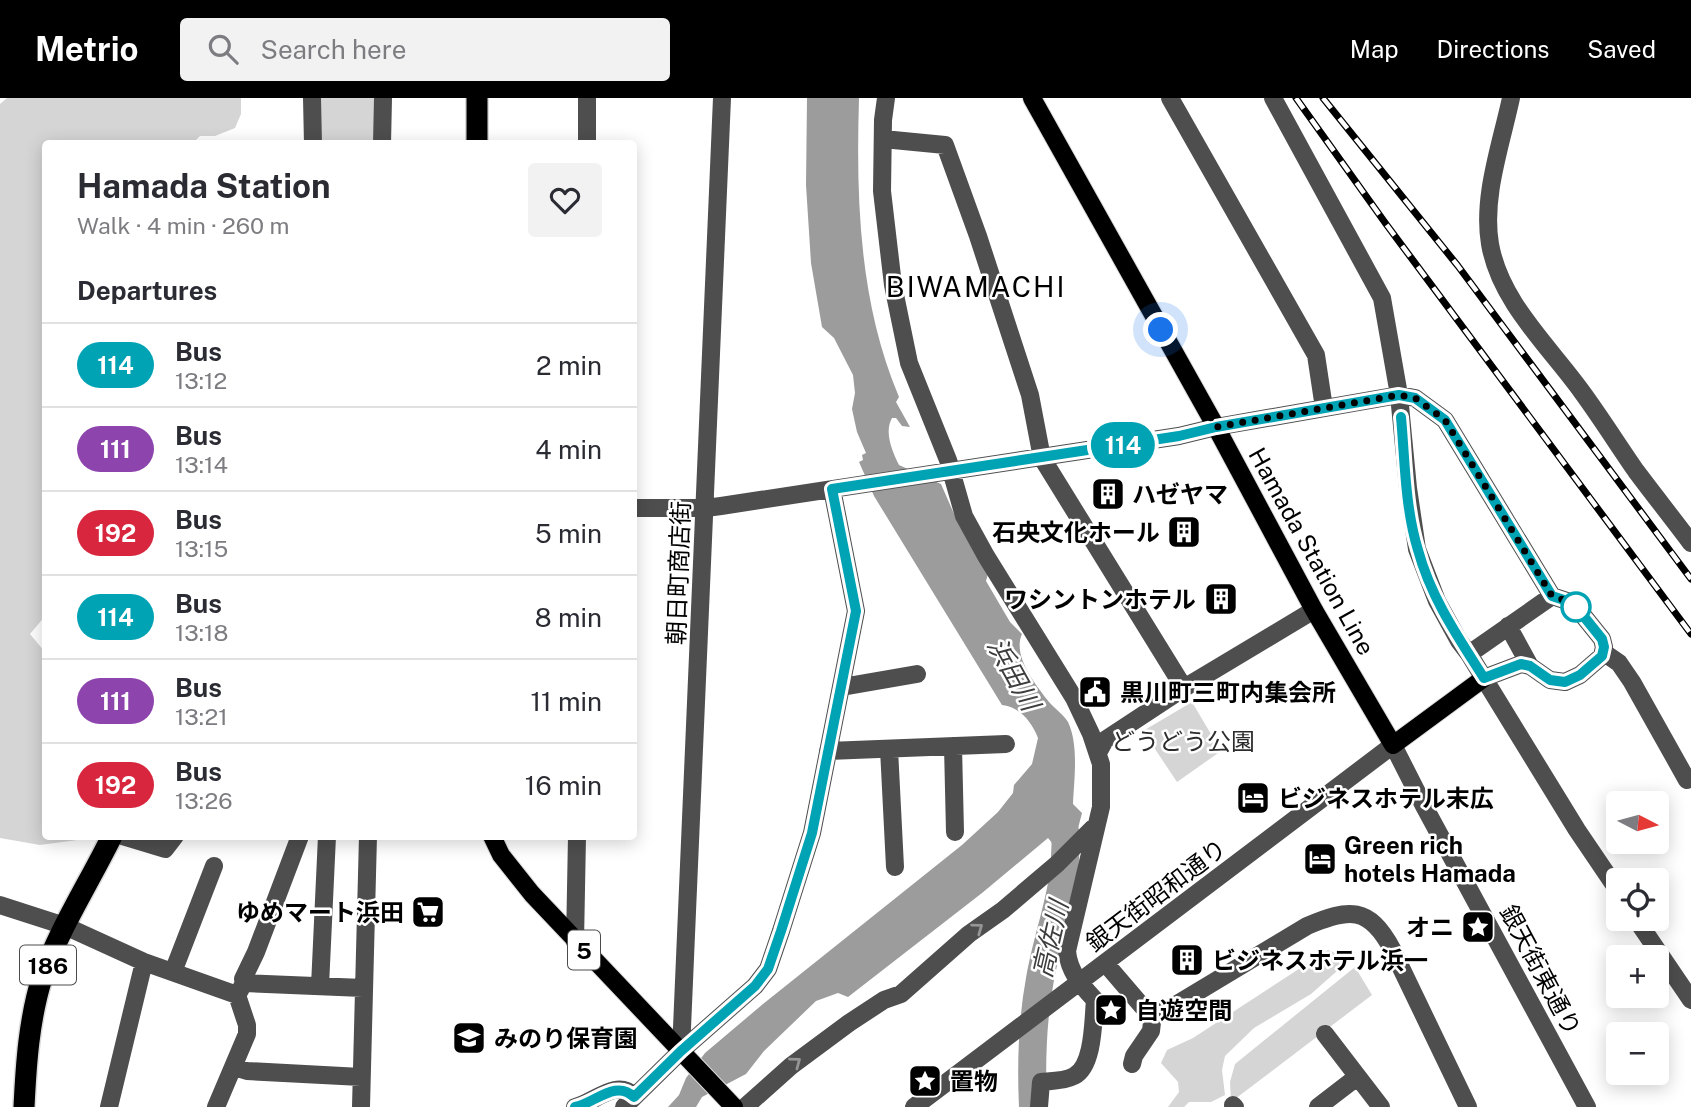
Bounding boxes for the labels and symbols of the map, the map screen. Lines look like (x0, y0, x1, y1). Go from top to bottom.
district label: BIWAMACHI (886, 270, 1066, 303)
your location (1143, 312, 1178, 347)
line badge: 114 (1083, 422, 1163, 468)
street label: Hamada Station Line (1243, 443, 1381, 659)
building icon: ハゼヤマ (1089, 475, 1127, 513)
place label: ハゼヤマ (1132, 480, 1228, 508)
street label: 朝日町商店街 (661, 501, 695, 645)
building icon: 石央文化ホール (1165, 513, 1203, 551)
place label: 石央文化ホール (992, 518, 1160, 546)
building icon: ワシントンホテル (1202, 580, 1240, 618)
place label: ワシントンホテル (1004, 585, 1196, 613)
unlabelled marker (1561, 592, 1591, 622)
water label: 浜田川 (982, 632, 1048, 718)
public building icon: 黒川町三町内集会所 (1076, 673, 1114, 711)
place label: 黒川町三町内集会所 (1120, 678, 1336, 706)
park label: どうどう公園 (1111, 727, 1255, 755)
hotel icon: ビジネスホテル末広 (1234, 779, 1272, 817)
place label: ビジネスホテル末広 (1278, 784, 1494, 812)
north arrow (1606, 791, 1670, 854)
place label: Green rich hotels Hamada (1344, 831, 1516, 887)
street label: 銀天街昭和通り (1080, 833, 1232, 957)
hotel icon: Green rich hotels Hamada (1301, 840, 1339, 878)
supermarket icon: ゆめマート浜田 (409, 893, 447, 931)
water label: 高佐川 (1026, 895, 1075, 980)
place label: ゆめマート浜田 (236, 898, 404, 926)
street label: 銀天街東通り (1495, 900, 1587, 1040)
place icon: オニ (1459, 908, 1497, 946)
place label: オニ (1406, 913, 1454, 941)
one-way arrow (970, 923, 983, 936)
road number: 5 (568, 930, 600, 970)
building icon: ビジネスホテル浜一 (1168, 941, 1206, 979)
road number: 186 (20, 946, 76, 985)
place label: ビジネスホテル浜一 (1212, 946, 1428, 974)
place icon: 自遊空間 (1092, 991, 1130, 1029)
place label: 自遊空間 (1136, 996, 1232, 1024)
school or university icon: みのり保育園 (450, 1019, 488, 1057)
place label: みのり保育園 (494, 1024, 638, 1052)
one-way arrow (789, 1058, 801, 1071)
place icon: 置物 (906, 1062, 944, 1100)
place label: 置物 (950, 1067, 998, 1095)

